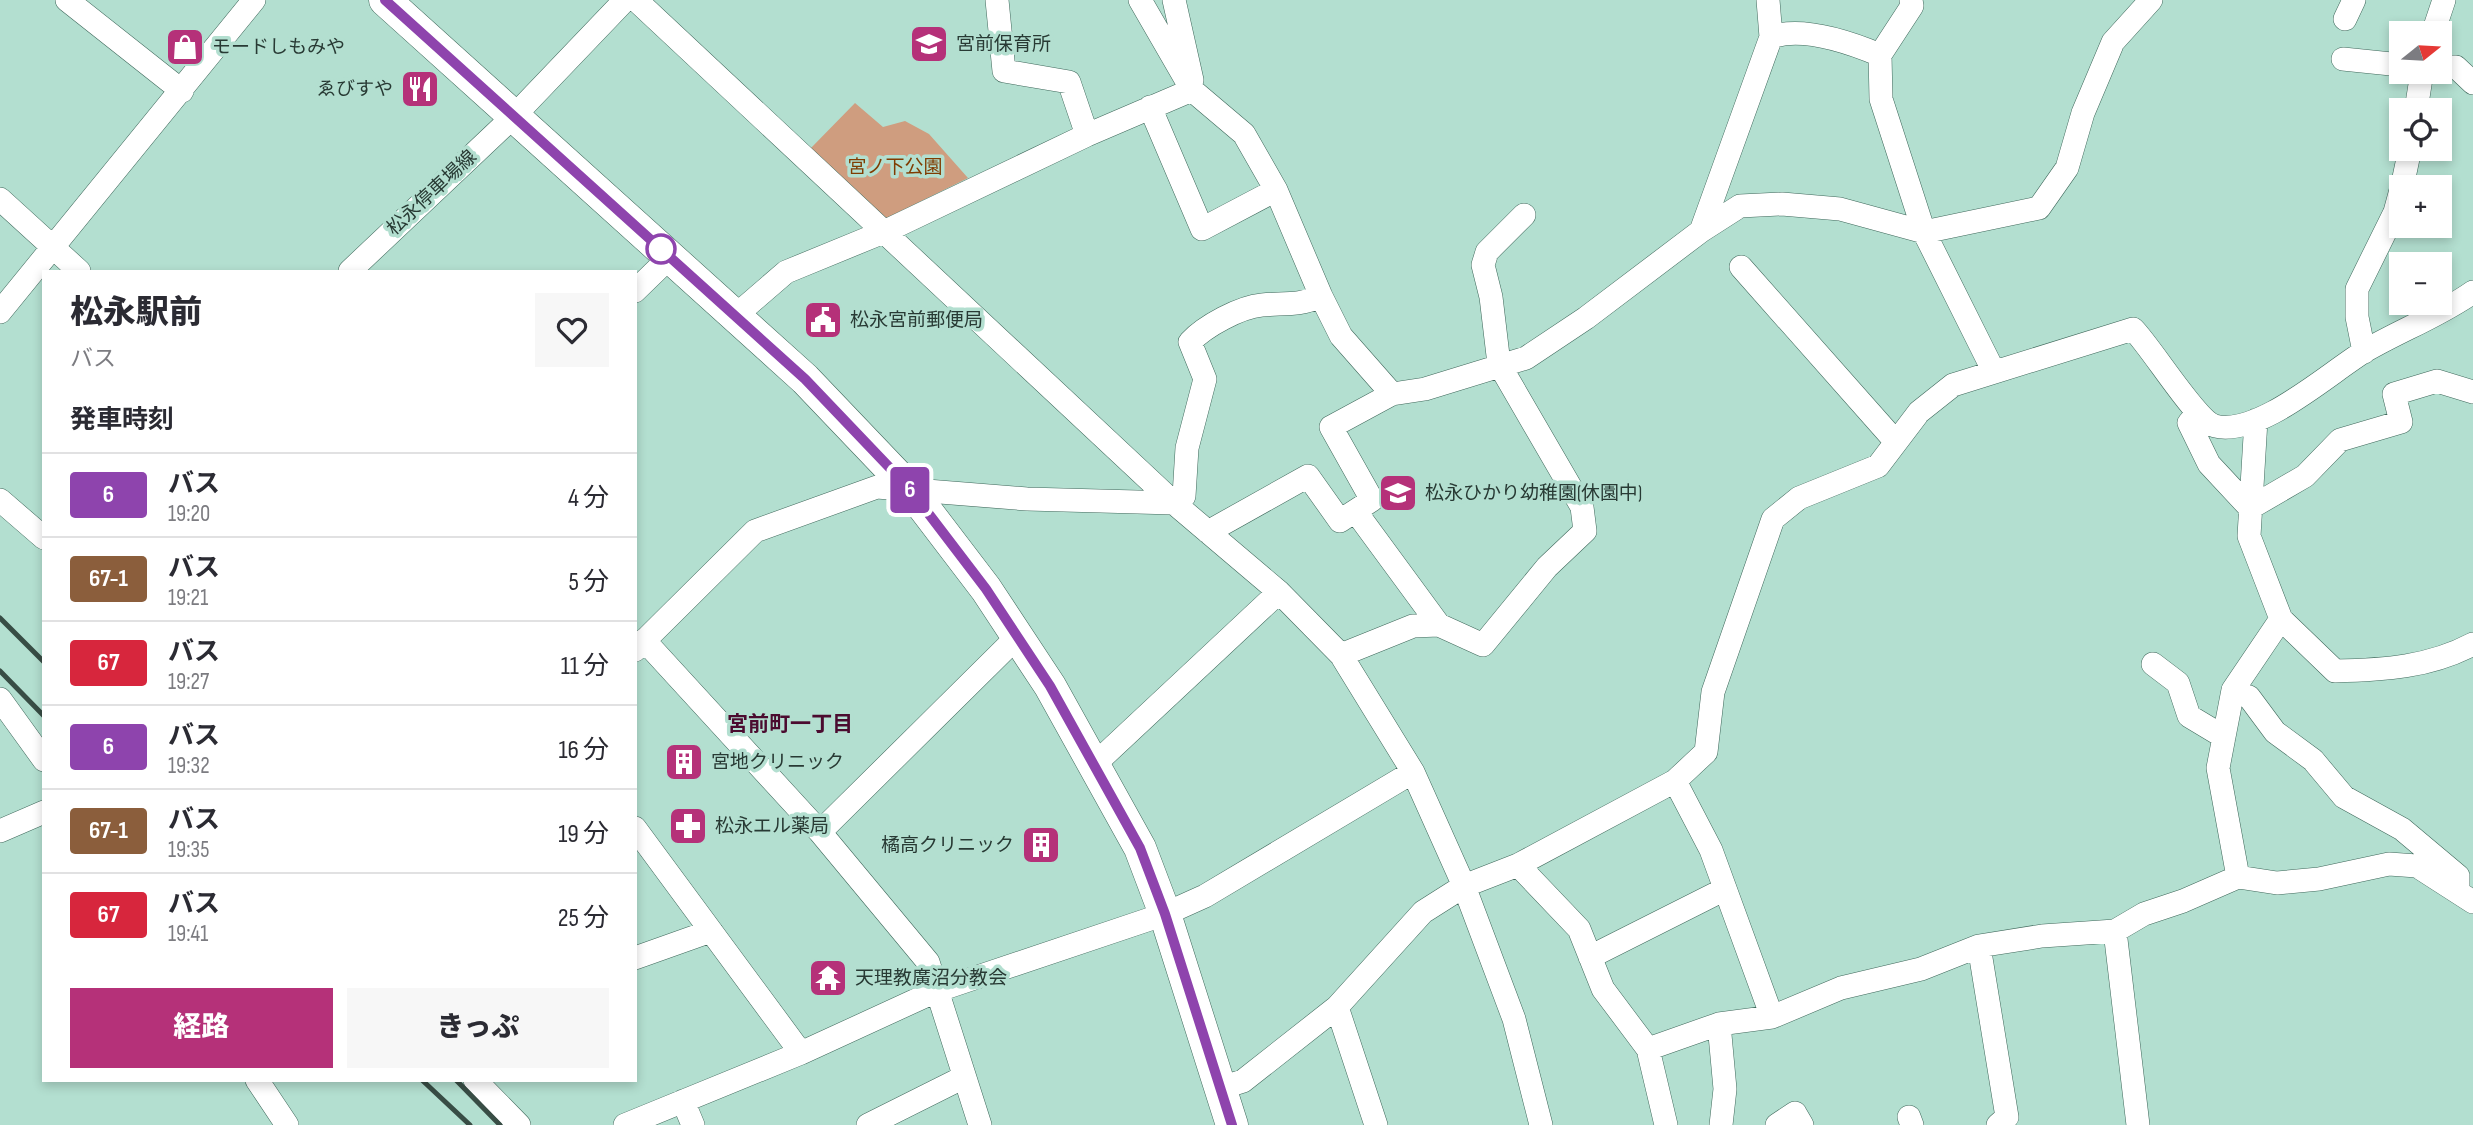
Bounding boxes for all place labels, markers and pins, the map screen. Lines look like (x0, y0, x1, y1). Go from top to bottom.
school or university icon: 宮前保育所 (908, 23, 950, 65)
shop icon: モードしもみや (164, 26, 206, 68)
place label: 宮前保育所 (956, 33, 1051, 56)
place label: モードしもみや (212, 36, 345, 59)
restaurant icon: ゑびすや (399, 68, 441, 110)
place label: ゑびすや (317, 78, 393, 101)
unlabelled marker (646, 234, 676, 264)
public building icon: 松永宮前郵便局 (802, 299, 844, 341)
place label: 松永宮前郵便局 (850, 309, 983, 332)
school or university icon: 松永ひかり幼稚園(休園中) (1377, 472, 1419, 514)
place label: 松永ひかり幼稚園(休園中) (1425, 482, 1642, 505)
building icon: 宮地クリニック (663, 741, 705, 783)
place label: 宮地クリニック (711, 751, 844, 774)
pharmacy icon: 松永エル薬局 (667, 805, 709, 847)
place label: 松永エル薬局 (715, 815, 829, 838)
building icon: 橘高クリニック (1020, 824, 1062, 866)
place label: 橘高クリニック (881, 834, 1014, 857)
temple icon: 天理教廣沼分教会 (807, 957, 849, 999)
place label: 天理教廣沼分教会 (855, 967, 1007, 990)

